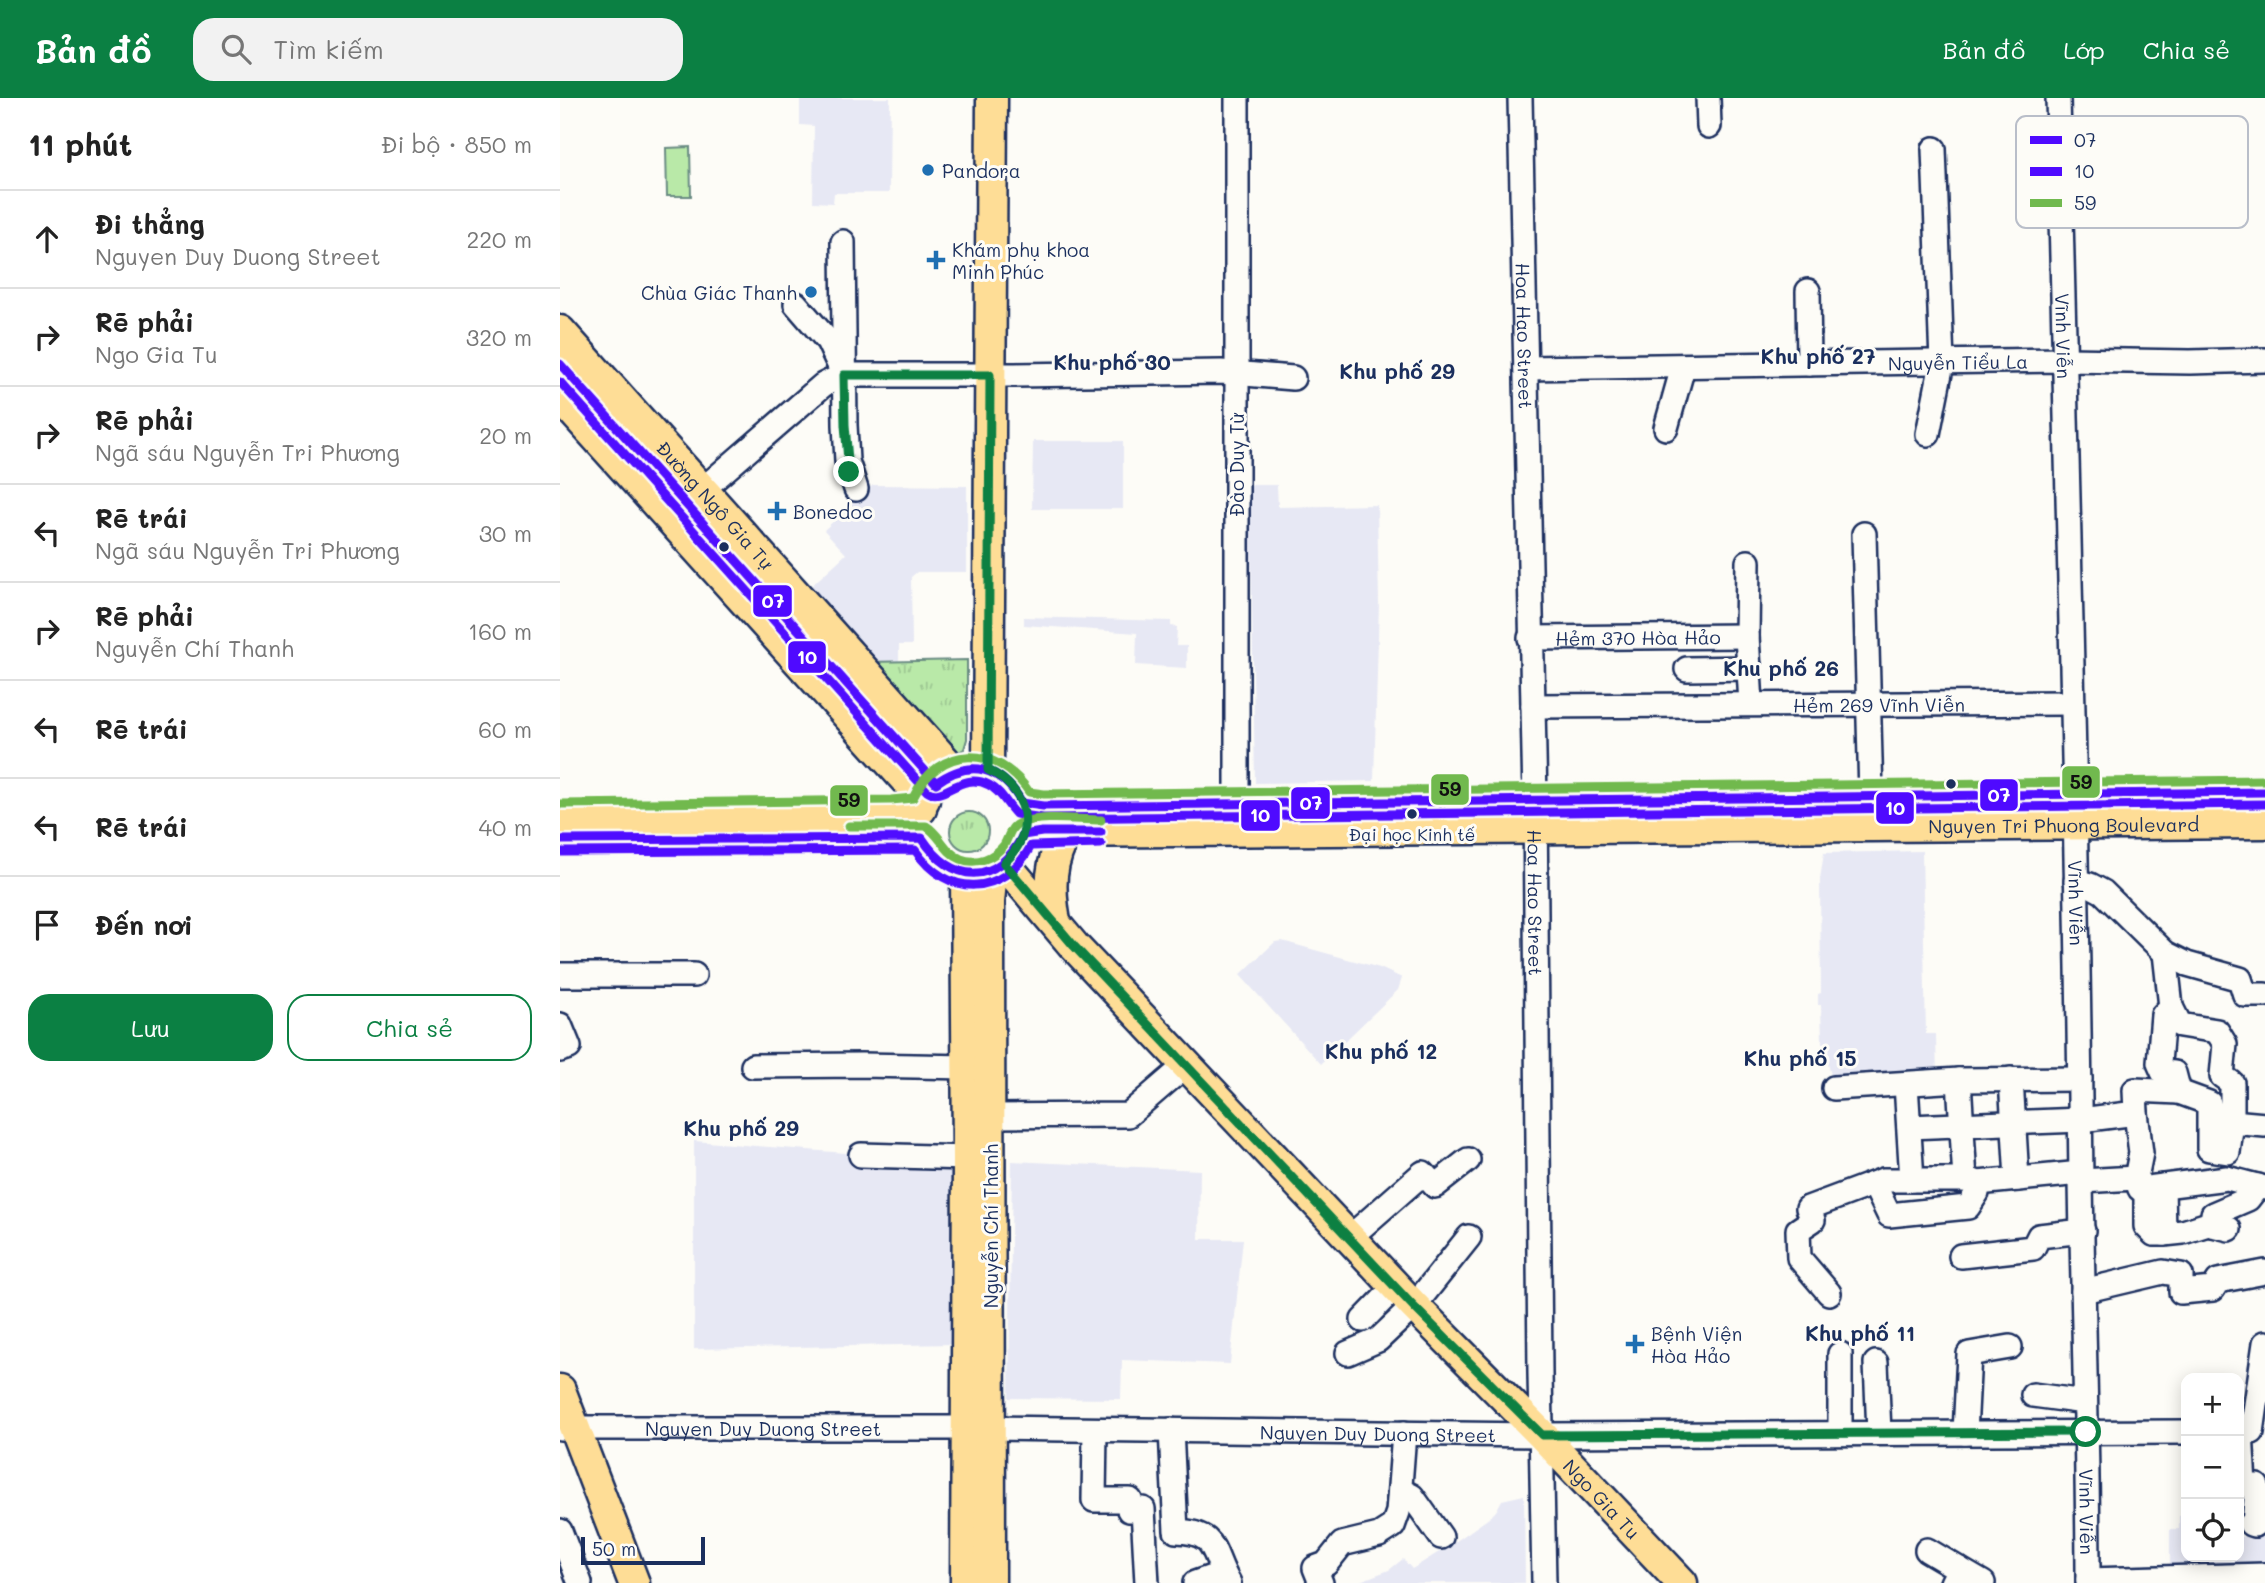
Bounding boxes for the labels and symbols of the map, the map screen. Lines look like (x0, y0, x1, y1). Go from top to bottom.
legend (2016, 116, 2248, 228)
text: 07 (2074, 127, 2096, 152)
place label: Pandora (942, 158, 1021, 183)
text: 10 (2074, 158, 2094, 183)
marker: Pandora (920, 162, 936, 178)
text: 59 (2074, 190, 2096, 215)
place label: Khám phụ khoa Minh Phúc (952, 237, 1090, 284)
marker: Khám phụ khoa Minh Phúc (926, 250, 946, 270)
street label: Hoa Hao Street (1511, 263, 1539, 409)
place label: Chùa Giác Thanh (641, 280, 797, 305)
marker: Chùa Giác Thanh (803, 284, 819, 300)
street label: Vĩnh Viễn (2050, 293, 2078, 379)
district label: Khu phố 27 (1761, 342, 1876, 369)
district label: Khu phố 30 (1053, 348, 1171, 375)
street label: Nguyễn Tiểu La (1888, 348, 2028, 375)
district label: Khu phố 29 (1339, 357, 1455, 384)
street label: Đào Duy Từ (1224, 413, 1249, 517)
street label: Đường Ngô Gia Tự (651, 435, 780, 575)
route end (833, 456, 864, 487)
place label: Bonedoc (793, 499, 873, 524)
marker: Bonedoc (767, 501, 787, 521)
unlabelled marker (717, 540, 731, 554)
line badge: 07 (752, 584, 793, 618)
text: 07 (762, 588, 785, 613)
street label: Hẻm 370 Hòa Hảo (1555, 624, 1721, 650)
line badge: 10 (787, 640, 827, 674)
text: 10 (797, 644, 817, 669)
district label: Khu phố 26 (1723, 654, 1839, 681)
street label: Hẻm 269 Vĩnh Viễn (1793, 691, 1965, 717)
line badge: 59 (2061, 765, 2101, 799)
text: 59 (2070, 769, 2093, 794)
line badge: 59 (1430, 773, 1470, 806)
text: 59 (1439, 776, 1462, 801)
unlabelled marker (1944, 777, 1958, 791)
line badge: 07 (1979, 778, 2019, 812)
text: 07 (1988, 782, 2011, 807)
line badge: 59 (829, 784, 869, 817)
line badge: 07 (1290, 786, 1331, 820)
text: 59 (838, 787, 861, 812)
text: 07 (1300, 790, 1323, 815)
line badge: 10 (1875, 791, 1915, 825)
text: 10 (1885, 795, 1905, 820)
line badge: 10 (1240, 799, 1281, 832)
text: 10 (1250, 802, 1270, 827)
marker: Đại học Kinh tế (1405, 807, 1419, 821)
street label: Nguyen Tri Phuong Boulevard (1928, 811, 2199, 838)
place label: Đại học Kinh tế (1349, 823, 1475, 845)
street label: Hoa Hao Street (1523, 830, 1549, 976)
street label: Vĩnh Viễn (2064, 860, 2090, 946)
district label: Khu phố 12 (1325, 1037, 1437, 1064)
district label: Khu phố 15 (1744, 1044, 1856, 1071)
district label: Khu phố 29 (683, 1114, 799, 1141)
street label: Nguyễn Chí Thanh (978, 1144, 1003, 1308)
district label: Khu phố 11 (1805, 1319, 1915, 1346)
place label: Bệnh Viện Hòa Hảo (1651, 1321, 1742, 1368)
marker: Bệnh Viện Hòa Hảo (1625, 1334, 1645, 1354)
street label: Nguyen Duy Duong Street (645, 1416, 881, 1441)
route start (2070, 1416, 2101, 1447)
street label: Nguyen Duy Duong Street (1260, 1419, 1496, 1447)
street label: Ngo Gia Tu (1558, 1453, 1646, 1544)
street label: Vĩnh Viễn (2074, 1469, 2100, 1555)
scale bar (581, 1534, 705, 1566)

